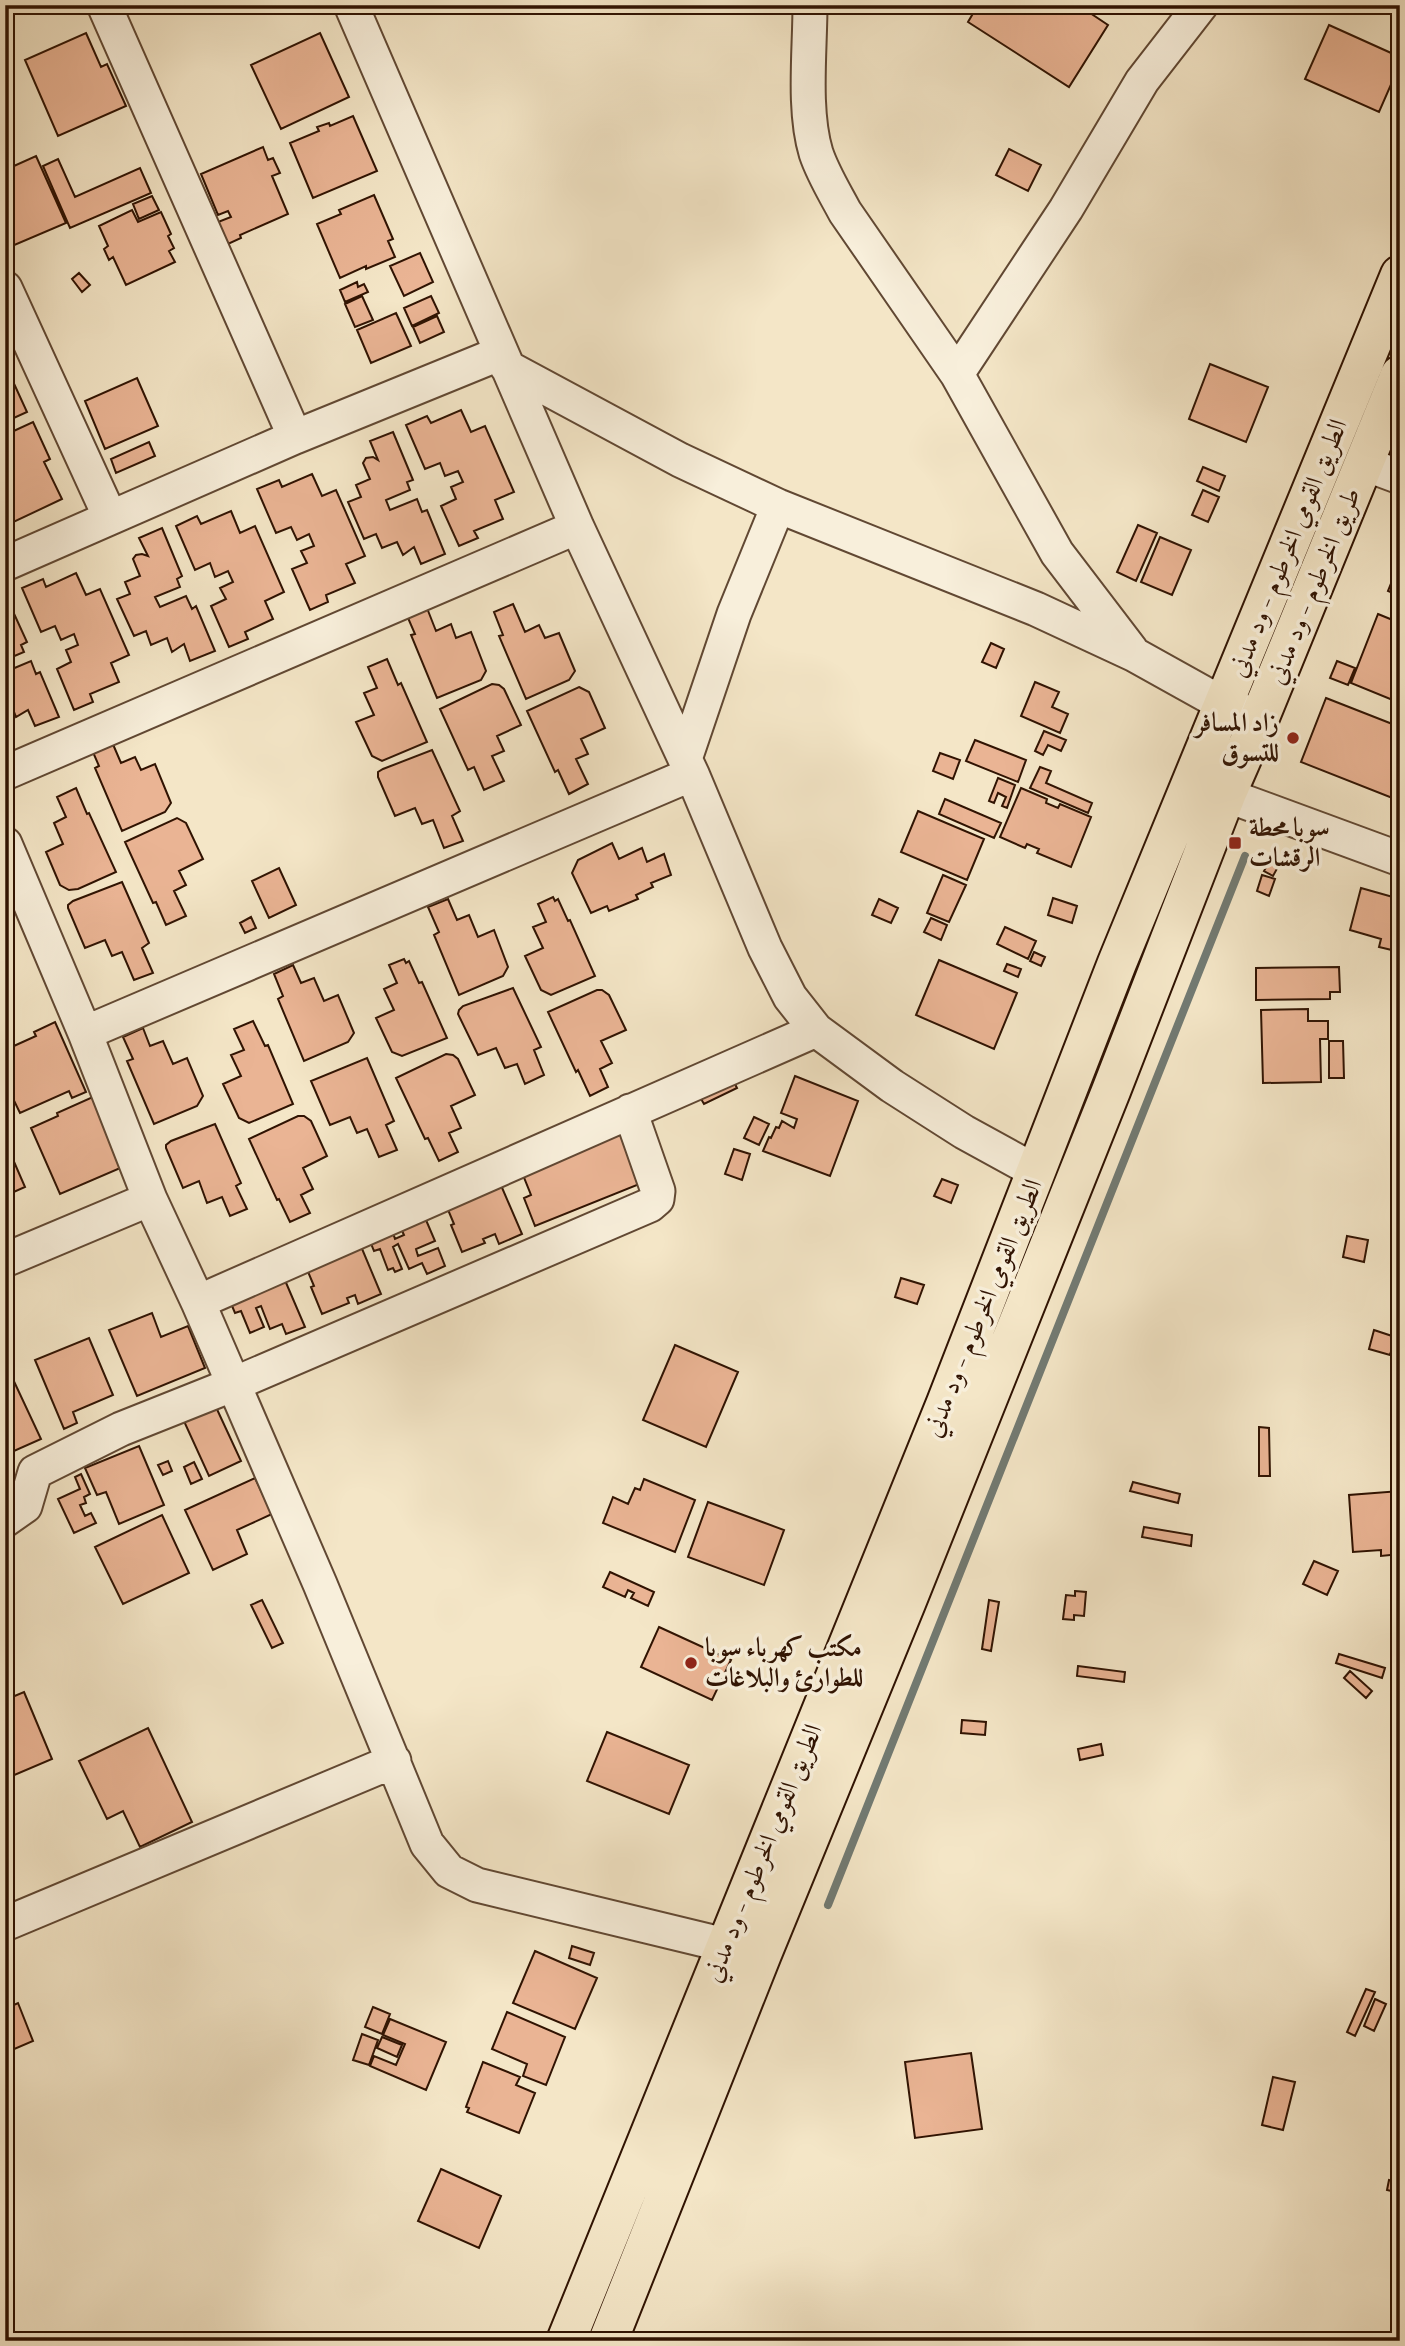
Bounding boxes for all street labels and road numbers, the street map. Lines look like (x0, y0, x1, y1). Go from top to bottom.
street label: الطريق القومي الخرطوم - ود مدني (1222, 414, 1360, 684)
street label: طريق الخرطوم - ود مدني (1260, 483, 1374, 691)
street label: الطريق القومي الخرطوم - ود مدني (917, 1174, 1055, 1444)
street label: الطريق القومي الخرطوم - ود مدني (697, 1719, 835, 1989)

